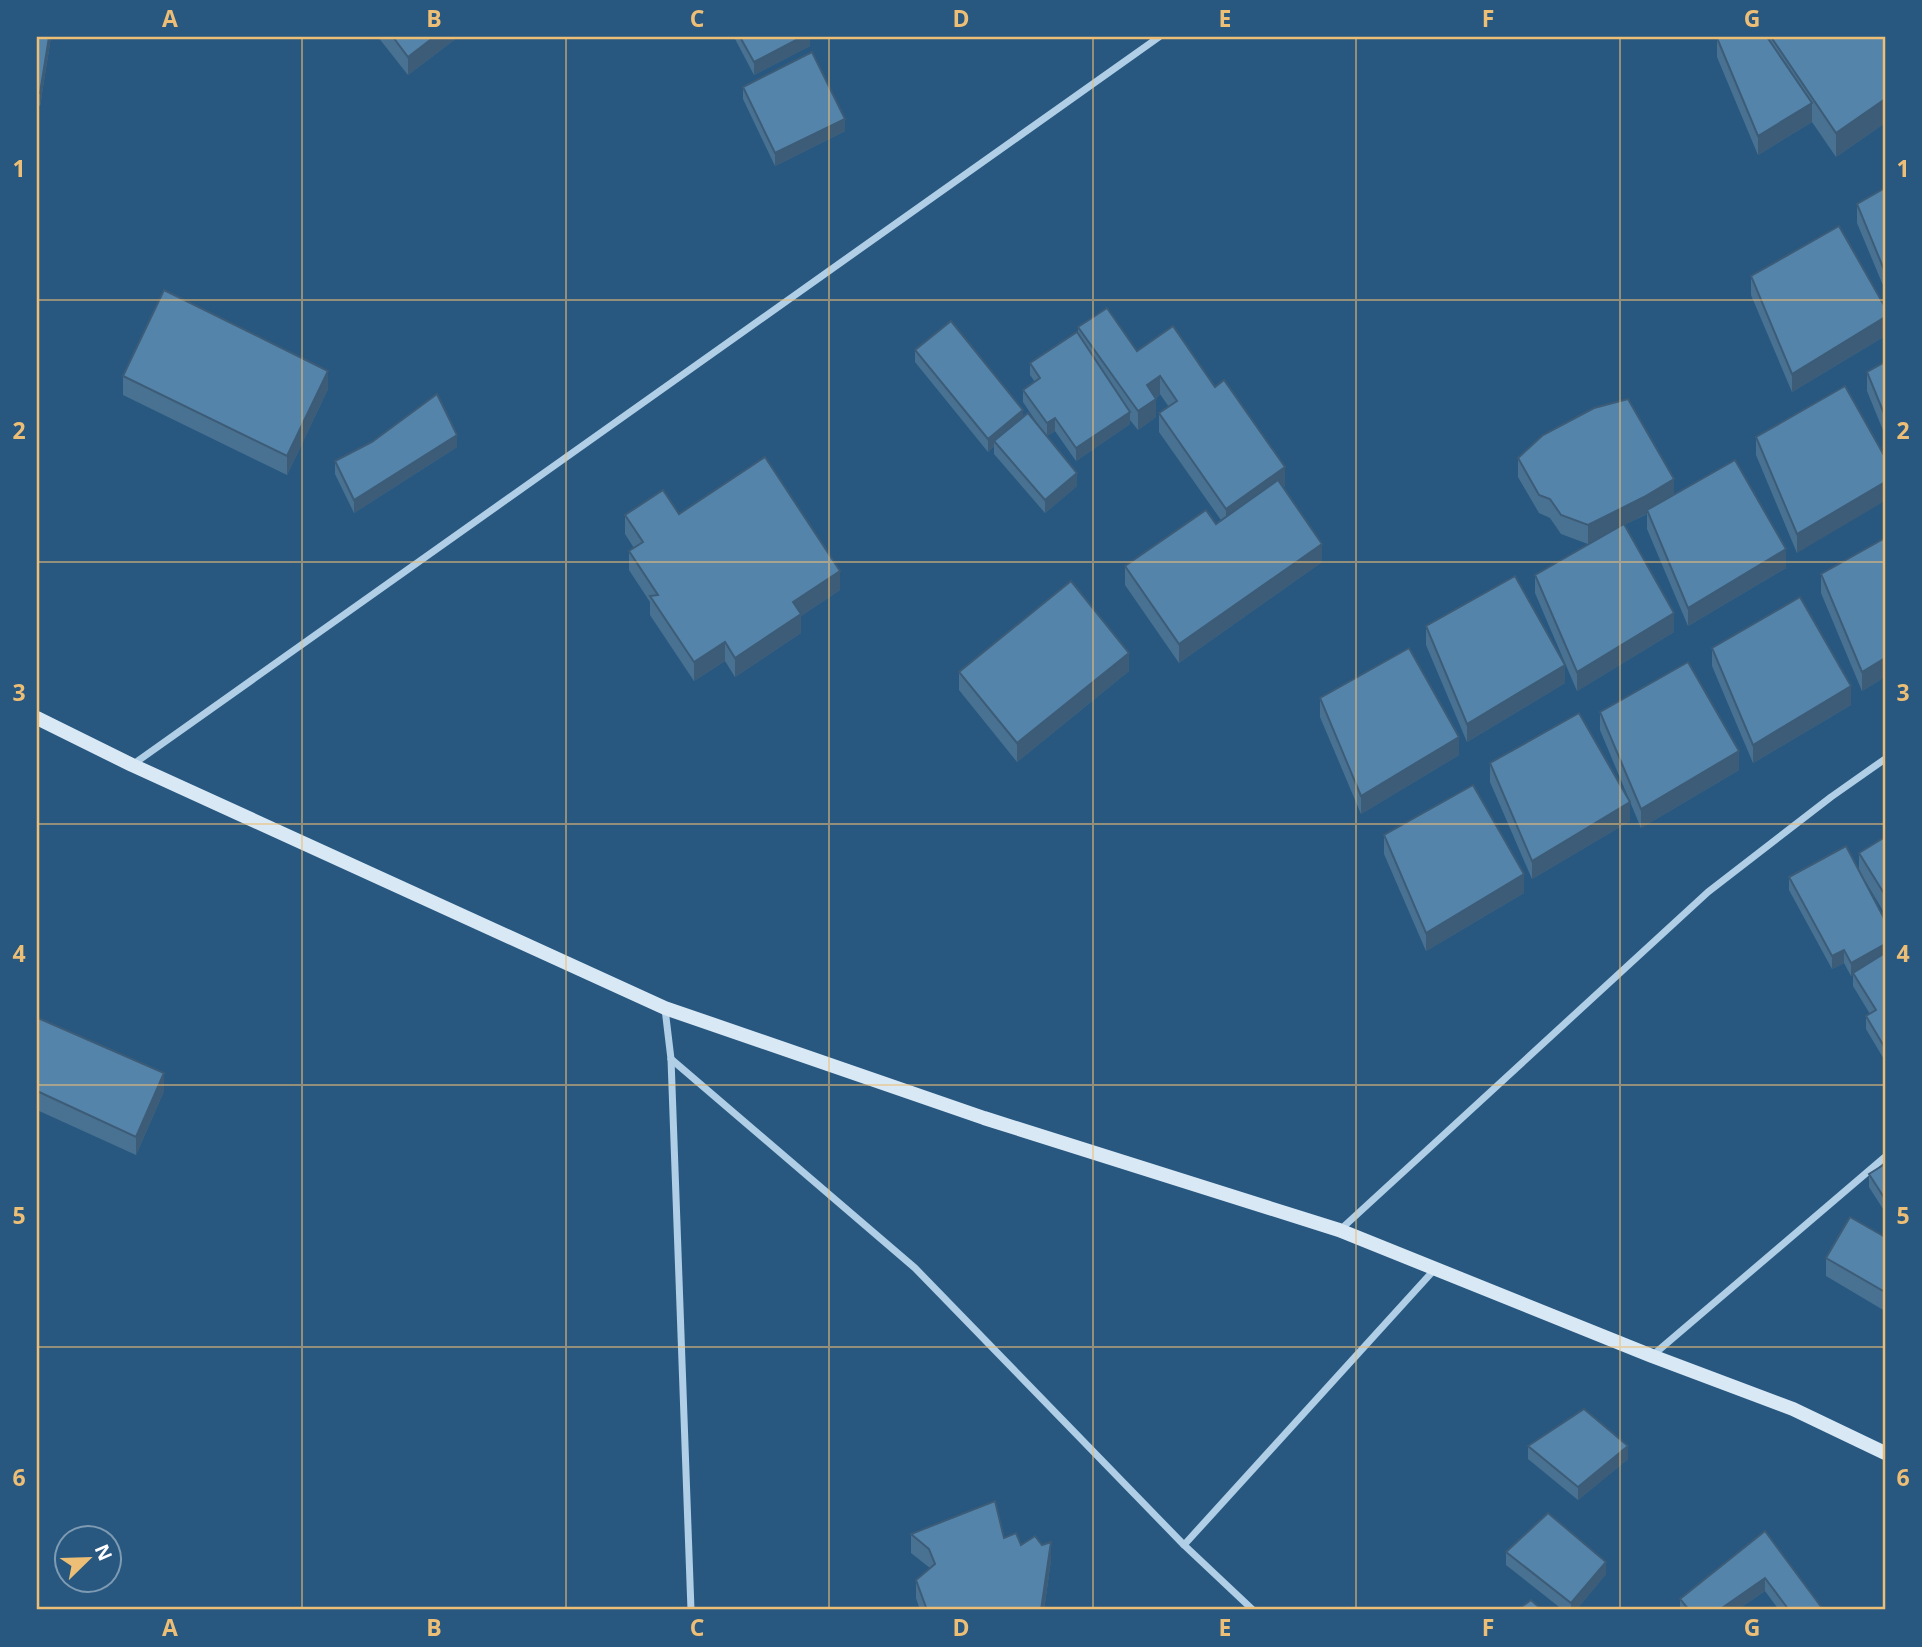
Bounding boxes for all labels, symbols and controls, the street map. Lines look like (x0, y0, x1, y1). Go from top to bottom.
text: A (162, 2, 178, 34)
text: B (426, 2, 442, 34)
text: C (690, 2, 704, 34)
text: D (952, 2, 970, 34)
text: E (1219, 2, 1231, 34)
text: F (1482, 2, 1494, 34)
text: G (1744, 2, 1760, 34)
text: 1 (12, 152, 26, 184)
text: 1 (1896, 152, 1910, 184)
text: 2 (12, 414, 26, 446)
text: 2 (1896, 414, 1910, 446)
text: 3 (12, 676, 26, 708)
text: 3 (1896, 676, 1910, 708)
text: 4 (12, 937, 26, 969)
text: 4 (1896, 937, 1910, 969)
text: 5 (12, 1199, 26, 1231)
text: 5 (1896, 1199, 1910, 1231)
text: 6 (12, 1461, 26, 1493)
text: 6 (1896, 1461, 1910, 1493)
north arrow (52, 1524, 122, 1594)
text: N (89, 1540, 119, 1565)
text: A (162, 1611, 178, 1643)
text: B (426, 1611, 442, 1643)
text: C (690, 1611, 704, 1643)
text: D (952, 1611, 970, 1643)
text: E (1219, 1611, 1231, 1643)
text: F (1482, 1611, 1494, 1643)
text: G (1744, 1611, 1760, 1643)

